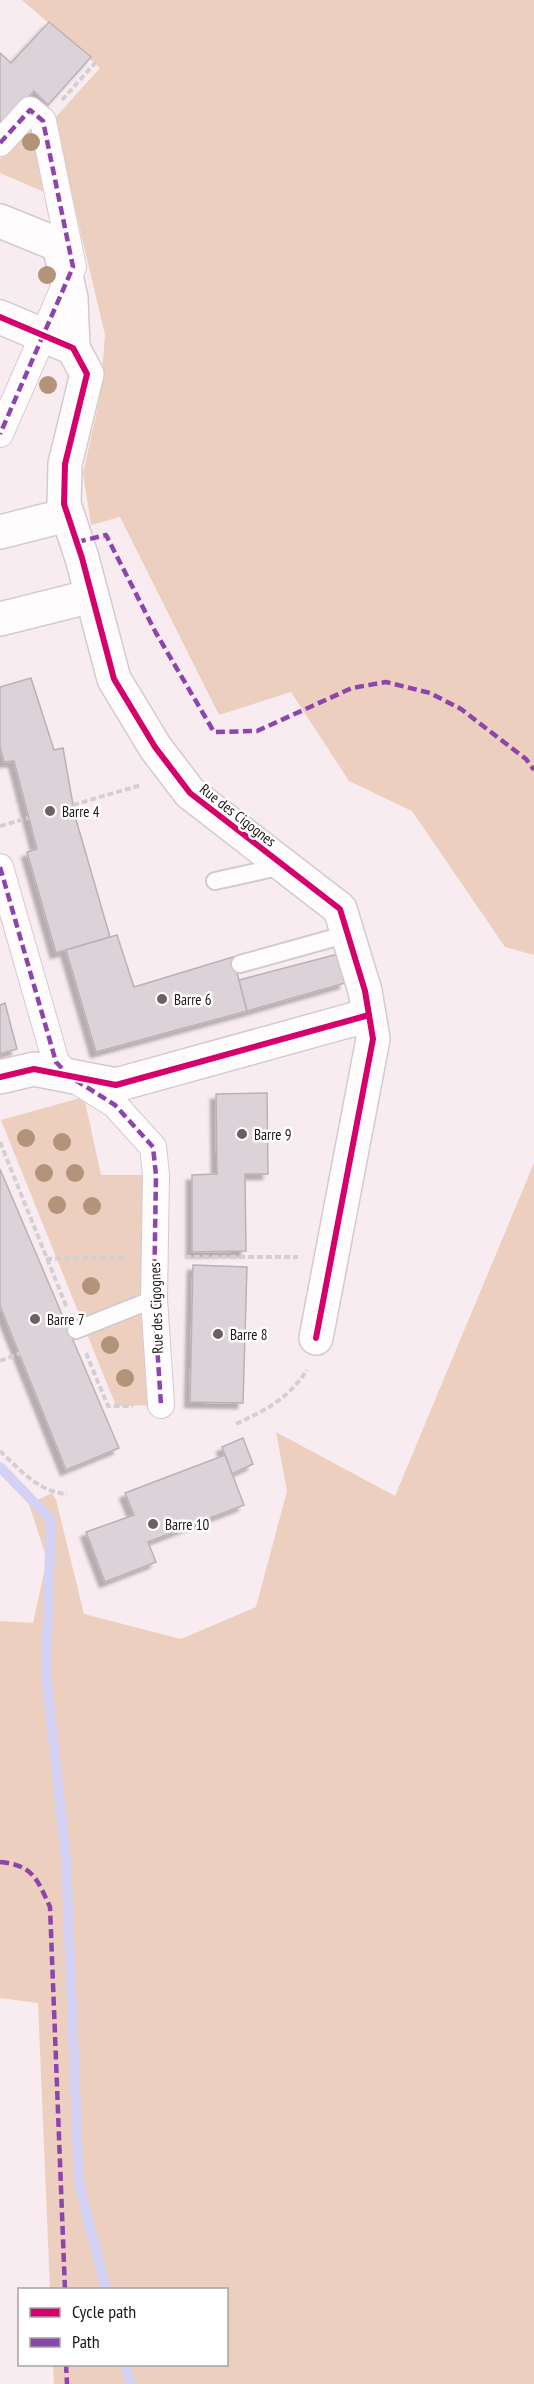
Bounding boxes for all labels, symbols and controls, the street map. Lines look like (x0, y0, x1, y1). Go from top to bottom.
street label: Rue des Cigognes (196, 779, 280, 851)
place label: Barre 4 (62, 802, 100, 821)
marker: Barre 4 (43, 804, 57, 818)
place label: Barre 6 (174, 990, 212, 1009)
marker: Barre 6 (155, 992, 169, 1006)
place label: Barre 9 (254, 1125, 291, 1144)
marker: Barre 9 (235, 1127, 249, 1141)
street label: Rue des Cigognes (145, 1262, 167, 1354)
place label: Barre 7 (47, 1310, 84, 1329)
marker: Barre 7 (28, 1312, 42, 1326)
place label: Barre 8 (230, 1325, 267, 1344)
marker: Barre 8 (211, 1327, 225, 1341)
place label: Barre 10 (165, 1515, 209, 1534)
marker: Barre 10 (146, 1517, 160, 1531)
legend (18, 2288, 228, 2366)
text: Cycle path (72, 2300, 136, 2323)
text: Path (72, 2330, 100, 2353)

